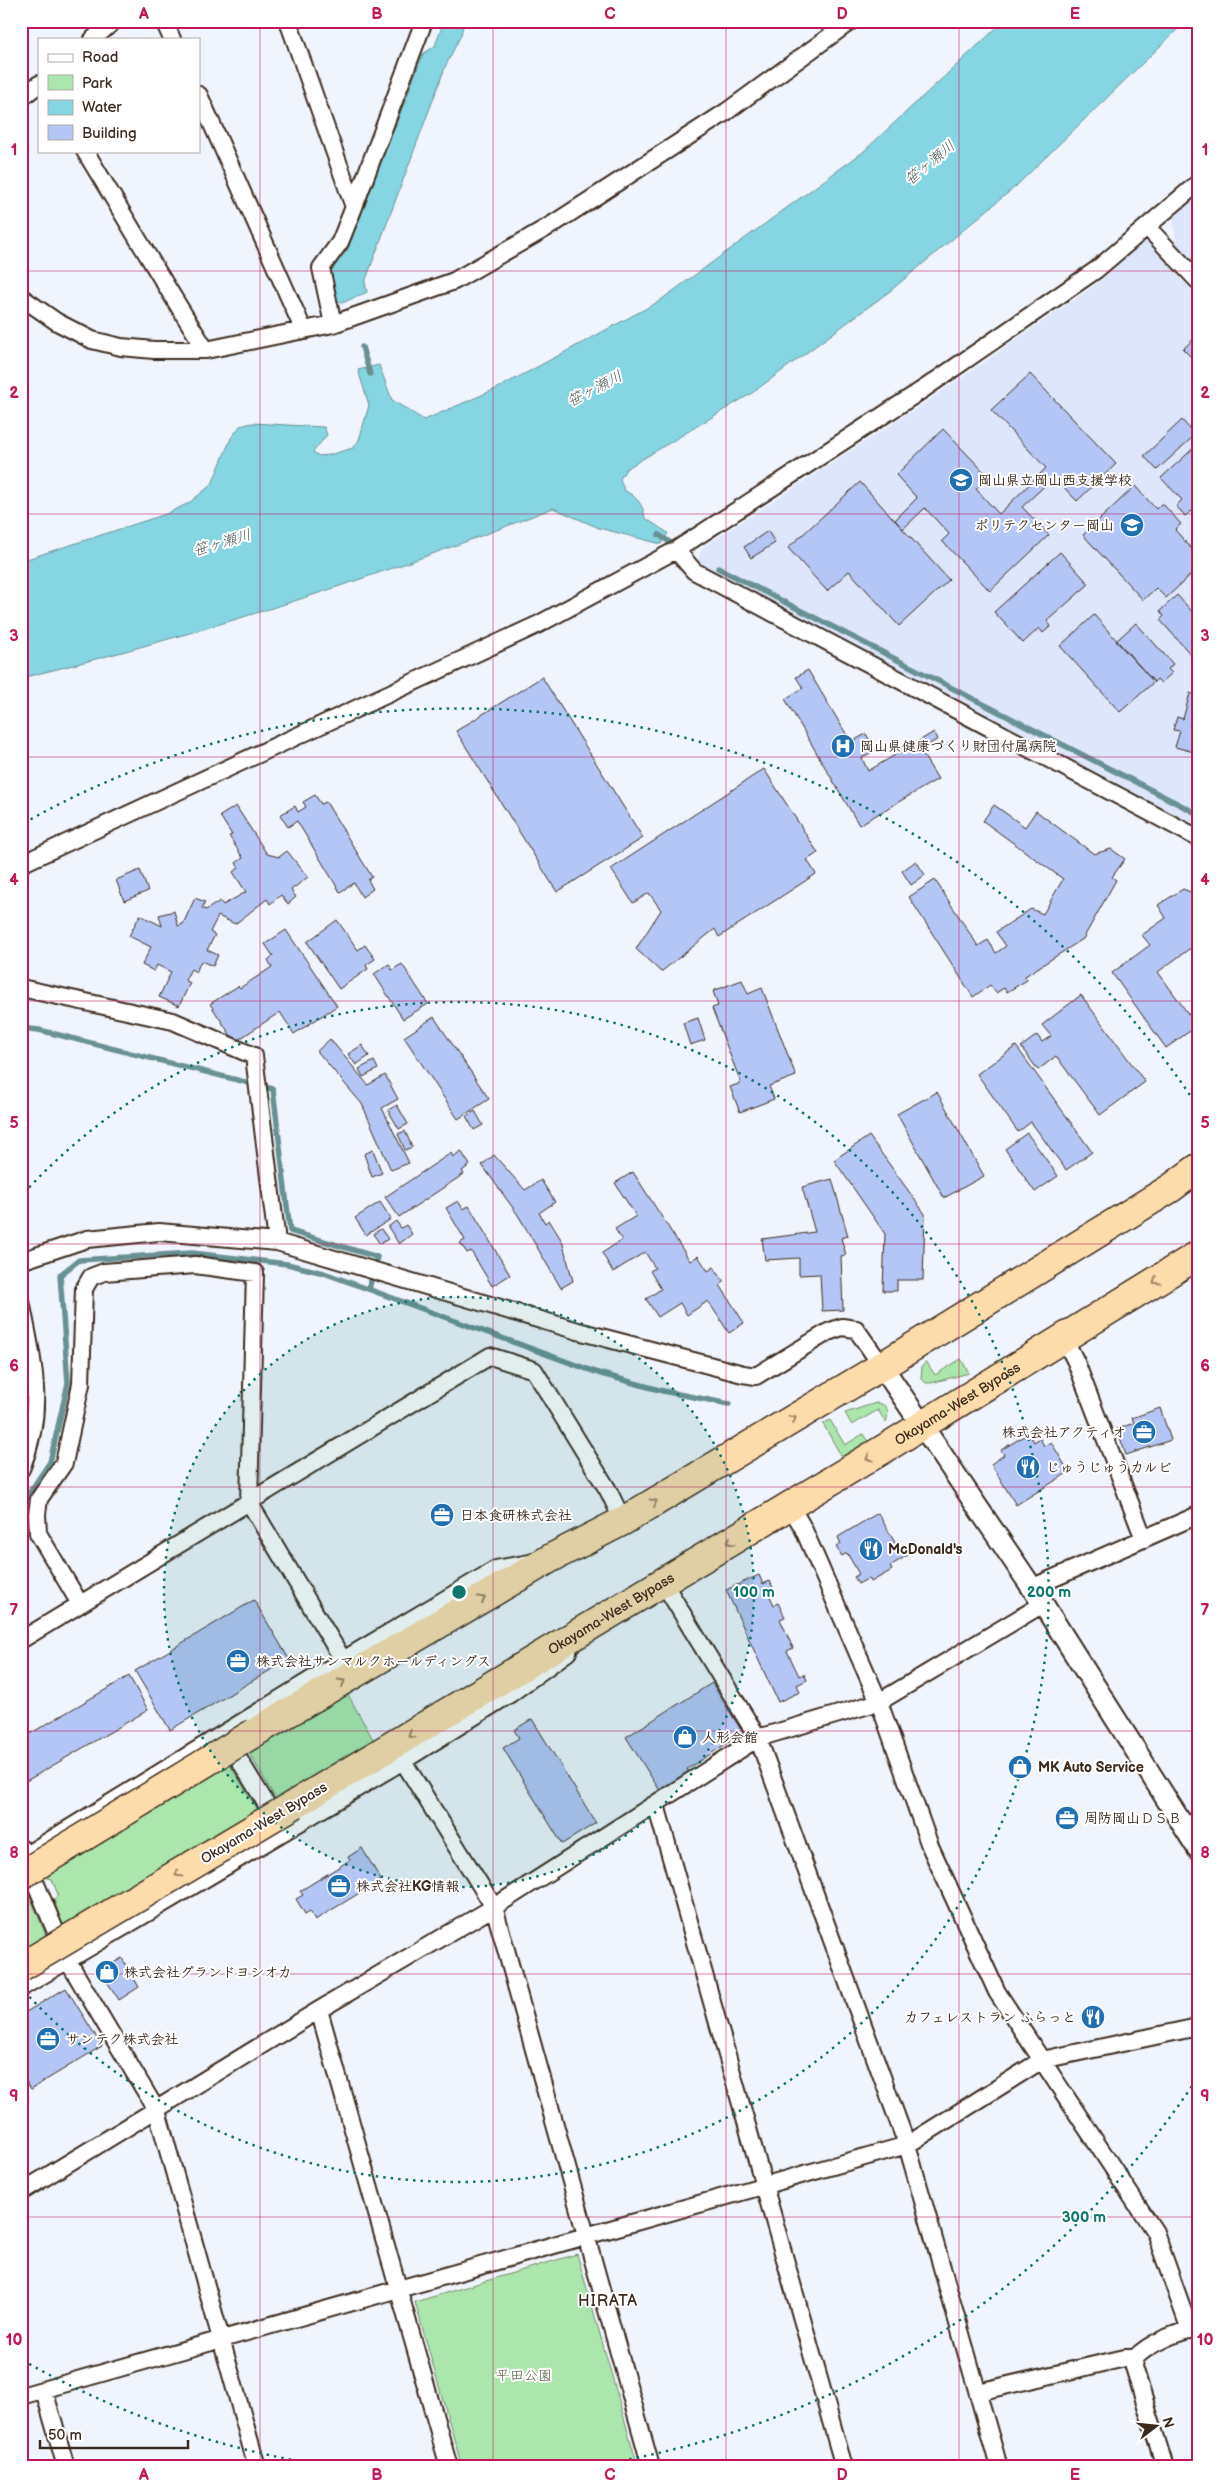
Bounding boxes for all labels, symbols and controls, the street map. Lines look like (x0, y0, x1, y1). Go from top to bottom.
text: A (138, 5, 149, 24)
text: B (371, 5, 383, 24)
text: C (604, 5, 616, 24)
text: D (836, 5, 848, 24)
text: E (1070, 5, 1080, 24)
legend (38, 38, 200, 152)
text: Road (82, 48, 118, 67)
text: Park (82, 74, 113, 93)
text: Water (82, 98, 122, 117)
text: Building (82, 124, 137, 143)
water label: 笹ヶ瀬川 (901, 136, 959, 190)
text: 1 (11, 141, 17, 160)
text: 1 (1202, 141, 1208, 160)
water label: 笹ヶ瀬川 (564, 367, 626, 411)
text: 2 (9, 384, 19, 403)
text: 2 (1200, 384, 1210, 403)
school or university icon: 岡山県立岡山西支援学校 (948, 467, 974, 493)
place label: 岡山県立岡山西支援学校 (978, 472, 1132, 489)
school or university icon: ポリテクセンター岡山 (1119, 512, 1145, 538)
place label: ポリテクセンター岡山 (975, 517, 1114, 534)
water label: 笹ヶ瀬川 (191, 525, 253, 561)
text: 3 (9, 627, 19, 646)
text: 3 (1200, 627, 1210, 646)
hospital icon: 岡山県健康づくり財団付属病院 (830, 733, 856, 759)
place label: 岡山県健康づくり財団付属病院 (860, 738, 1056, 755)
text: 4 (9, 871, 19, 890)
text: 4 (1200, 871, 1210, 890)
text: 5 (9, 1114, 19, 1133)
text: 5 (1200, 1114, 1210, 1133)
one-way arrow (1153, 1275, 1162, 1284)
text: 6 (9, 1357, 19, 1376)
text: 6 (1200, 1357, 1210, 1376)
street label: Okayama-West Bypass (891, 1358, 1023, 1449)
one-way arrow (788, 1416, 797, 1426)
office icon: 株式会社アクティオ (1131, 1419, 1157, 1445)
place label: 株式会社アクティオ (1002, 1424, 1126, 1441)
one-way arrow (865, 1451, 874, 1461)
restaurant icon: じゅうじゅうカルビ (1015, 1454, 1041, 1480)
place label: じゅうじゅうカルビ (1046, 1459, 1172, 1476)
one-way arrow (648, 1499, 657, 1509)
office icon: 日本食研株式会社 (429, 1502, 455, 1528)
place label: 日本食研株式会社 (460, 1507, 572, 1524)
one-way arrow (726, 1535, 735, 1545)
restaurant icon: McDonald's (858, 1536, 884, 1562)
place label: McDonald's (888, 1541, 963, 1558)
street label: Okayama-West Bypass (545, 1569, 677, 1658)
centre of rings (450, 1583, 468, 1601)
text: 100 m (733, 1583, 775, 1602)
text: 200 m (1027, 1583, 1071, 1602)
one-way arrow (476, 1596, 485, 1606)
text: 7 (10, 1601, 19, 1620)
text: 7 (1201, 1601, 1210, 1620)
office icon: 株式会社サンマルクホールディングス (225, 1648, 251, 1674)
place label: 株式会社サンマルクホールディングス (256, 1653, 491, 1670)
one-way arrow (336, 1678, 345, 1688)
shop icon: 人形会館 (672, 1724, 698, 1750)
one-way arrow (407, 1728, 416, 1738)
place label: 人形会館 (702, 1729, 758, 1746)
shop icon: MK Auto Service (1007, 1754, 1033, 1780)
place label: MK Auto Service (1038, 1759, 1144, 1776)
street label: Okayama-West Bypass (198, 1778, 330, 1867)
office icon: 周防岡山ＤＳＢ (1054, 1805, 1080, 1831)
place label: 周防岡山ＤＳＢ (1084, 1810, 1182, 1827)
text: 8 (9, 1844, 19, 1863)
text: 8 (1200, 1844, 1210, 1863)
one-way arrow (175, 1868, 184, 1878)
office icon: 株式会社KG情報 (326, 1873, 352, 1899)
place label: 株式会社KG情報 (356, 1878, 459, 1895)
shop icon: 株式会社グランドヨシオカ (94, 1959, 120, 1985)
place label: 株式会社グランドヨシオカ (124, 1964, 292, 1981)
restaurant icon: カフェレストラン ふらっと (1080, 2004, 1106, 2030)
place label: カフェレストラン ふらっと (904, 2009, 1076, 2026)
office icon: サンテク株式会社 (35, 2026, 61, 2052)
place label: サンテク株式会社 (66, 2031, 179, 2048)
text: 9 (9, 2087, 19, 2106)
text: 9 (1200, 2087, 1210, 2106)
text: 300 m (1062, 2208, 1106, 2227)
district label: HIRATA (578, 2292, 638, 2311)
text: 10 (6, 2331, 22, 2350)
text: 10 (1197, 2331, 1213, 2350)
park label: 平田公園 (496, 2367, 552, 2384)
north arrow (1132, 2400, 1182, 2450)
text: N (1158, 2415, 1178, 2430)
scale bar (40, 2418, 188, 2450)
text: 50 m (48, 2426, 82, 2445)
text: A (138, 2466, 149, 2485)
text: B (371, 2466, 383, 2485)
text: C (604, 2466, 616, 2485)
text: D (836, 2466, 848, 2485)
text: E (1070, 2466, 1080, 2485)

